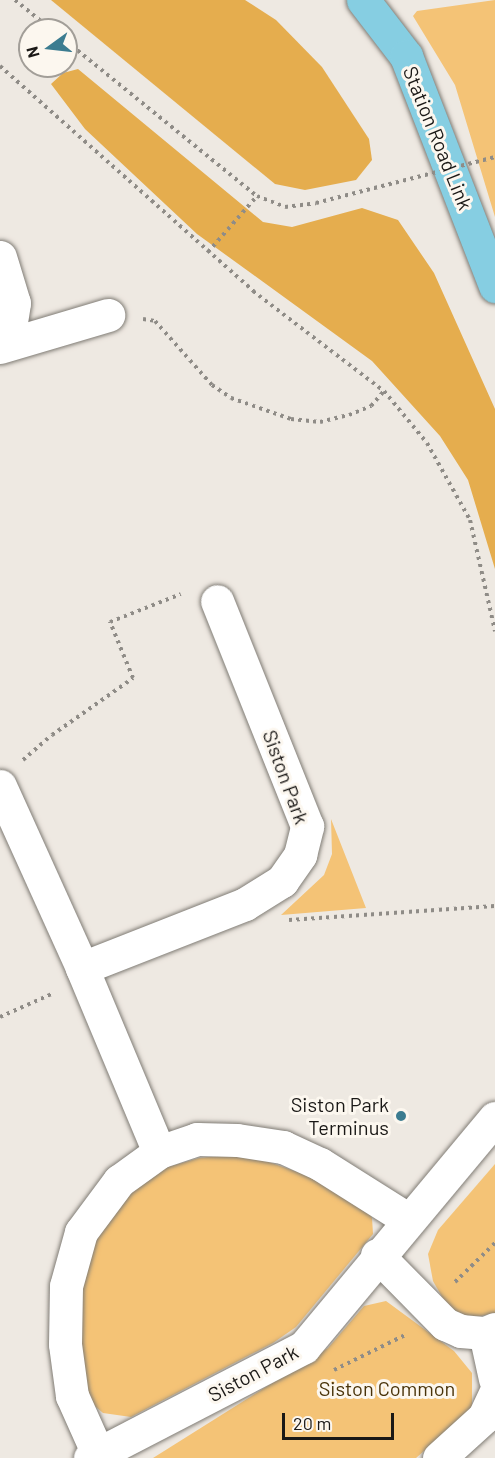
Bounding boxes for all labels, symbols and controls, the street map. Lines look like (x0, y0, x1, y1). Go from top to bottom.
north arrow (18, 18, 78, 78)
text: N (22, 45, 43, 60)
street label: Station Road Link (398, 63, 478, 213)
street label: Siston Park (258, 727, 314, 827)
place label: Siston Park Terminus (291, 1092, 389, 1139)
marker: Siston Park Terminus (394, 1109, 408, 1123)
street label: Siston Park (204, 1339, 302, 1407)
park label: Siston Common (319, 1376, 455, 1400)
scale bar (285, 1401, 398, 1439)
text: 20 m (293, 1412, 331, 1434)

